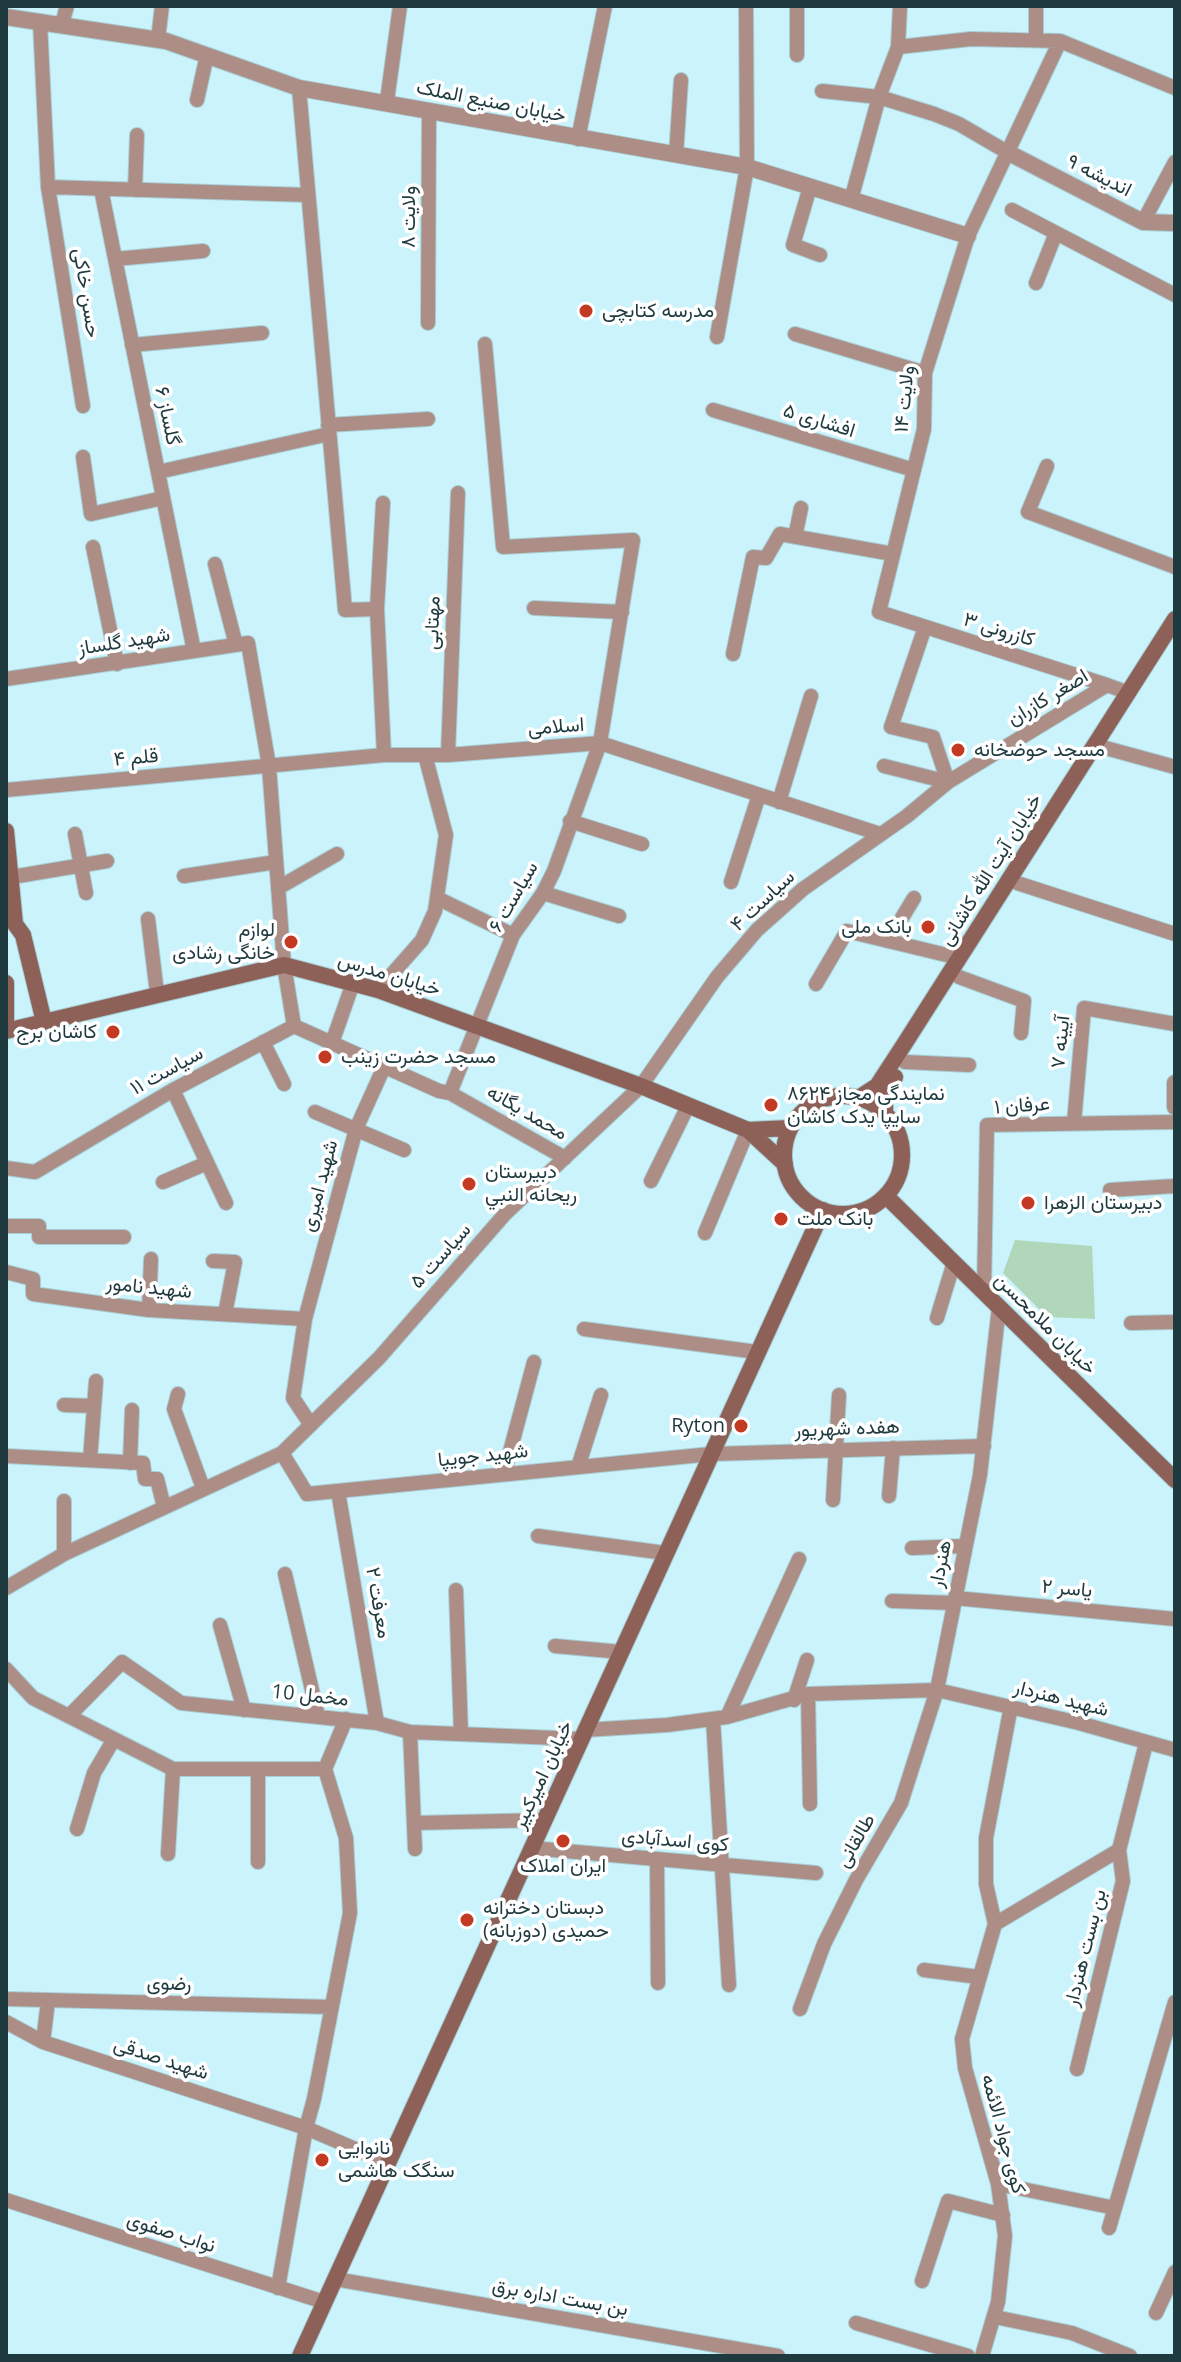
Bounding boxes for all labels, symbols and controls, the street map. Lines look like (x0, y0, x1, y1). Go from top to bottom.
street label: خیابان صنیع الملک (414, 76, 568, 128)
street label: اندیشه ۹ (1063, 150, 1135, 202)
street label: ولایت ۸ (397, 186, 421, 248)
street label: حسن خاکی (67, 246, 105, 340)
place label: مدرسه کتابچی (602, 299, 714, 323)
marker: مدرسه کتابچی (577, 302, 595, 320)
street label: ولایت ۱۴ (890, 364, 920, 434)
street label: گلساز ۶ (149, 385, 185, 447)
street label: افشاری ۵ (780, 399, 858, 443)
street label: مهتابی (420, 595, 446, 651)
street label: کازرونی ۳ (961, 608, 1037, 652)
street label: شهید گلساز (76, 623, 172, 661)
street label: اصغر کازران (1003, 665, 1093, 731)
street label: اسلامی (527, 713, 585, 741)
place label: مسجد حوضخانه (974, 738, 1105, 762)
marker: مسجد حوضخانه (949, 741, 967, 759)
street label: قلم ۴ (113, 744, 159, 772)
street label: خیابان آیت الله کاشانی (935, 790, 1047, 950)
street label: سیاست ۶ (484, 857, 544, 937)
street label: سیاست ۴ (726, 865, 800, 937)
place label: بانک ملی (841, 915, 912, 939)
place label: لوازم خانگی رشادی (172, 918, 275, 965)
marker: بانک ملی (919, 918, 937, 936)
marker: لوازم خانگی رشادی (282, 933, 300, 951)
street label: خیابان مدرس (335, 948, 443, 1002)
street label: آیینه ۷ (1046, 1014, 1076, 1070)
place label: کاشان برج (16, 1020, 97, 1044)
marker: کاشان برج (104, 1023, 122, 1041)
street label: سیاست ۱۱ (126, 1041, 208, 1101)
place label: مسجد حضرت زینب (341, 1045, 496, 1069)
marker: مسجد حضرت زینب (316, 1048, 334, 1066)
street label: محمد یگانه (482, 1080, 572, 1146)
place label: نمایندگی مجاز ۸۶۲۴ سایپا یدک کاشان (787, 1082, 945, 1129)
street label: عرفان ۱ (993, 1092, 1051, 1120)
marker: نمایندگی مجاز ۸۶۲۴ سایپا یدک کاشان (762, 1096, 780, 1114)
street label: شهید امیری (296, 1138, 344, 1234)
place label: دبيرستان ريحانه النبي (485, 1160, 577, 1207)
marker: دبيرستان ريحانه النبي (460, 1175, 478, 1193)
place label: دبیرستان الزهرا (1044, 1191, 1162, 1215)
marker: دبیرستان الزهرا (1019, 1194, 1037, 1212)
place label: بانک ملت (797, 1207, 873, 1231)
marker: بانک ملت (772, 1210, 790, 1228)
street label: سیاست ۵ (405, 1218, 477, 1294)
street label: خیابان ملامحسن (989, 1268, 1101, 1380)
street label: شهید نامور (105, 1272, 193, 1304)
place label: Ryton (671, 1414, 725, 1438)
street label: هفده شهریور (794, 1415, 900, 1443)
marker: Ryton (732, 1417, 750, 1435)
street label: شهید جویپا (437, 1439, 529, 1473)
street label: هنردار (925, 1538, 957, 1590)
street label: معرفت ۲ (360, 1566, 396, 1640)
street label: یاسر ۲ (1041, 1575, 1093, 1603)
street label: شهید هنردار (1011, 1676, 1111, 1722)
street label: مخمل 10 (270, 1680, 350, 1712)
street label: خیابان امیرکبیر (508, 1717, 578, 1833)
street label: طالقانی (831, 1810, 881, 1872)
street label: کوی اسدآبادی (620, 1824, 730, 1858)
marker: ایران املاک (554, 1832, 572, 1850)
place label: ایران املاک (520, 1854, 606, 1878)
street label: بن بست هنردار (1060, 1887, 1112, 2009)
place label: دبستان دخترانه حمیدی (دوزبانه) (483, 1896, 609, 1943)
marker: دبستان دخترانه حمیدی (دوزبانه) (458, 1911, 476, 1929)
street label: رضوی (146, 1972, 192, 1996)
street label: شهید صدقی (111, 2032, 211, 2086)
street label: کوی جواد الائمه (976, 2072, 1030, 2196)
place label: نانوایی سنگک هاشمی (338, 2136, 454, 2183)
marker: نانوایی سنگک هاشمی (313, 2151, 331, 2169)
street label: نواب صفوی (124, 2207, 218, 2259)
street label: بن بست اداره برق (490, 2274, 630, 2322)

